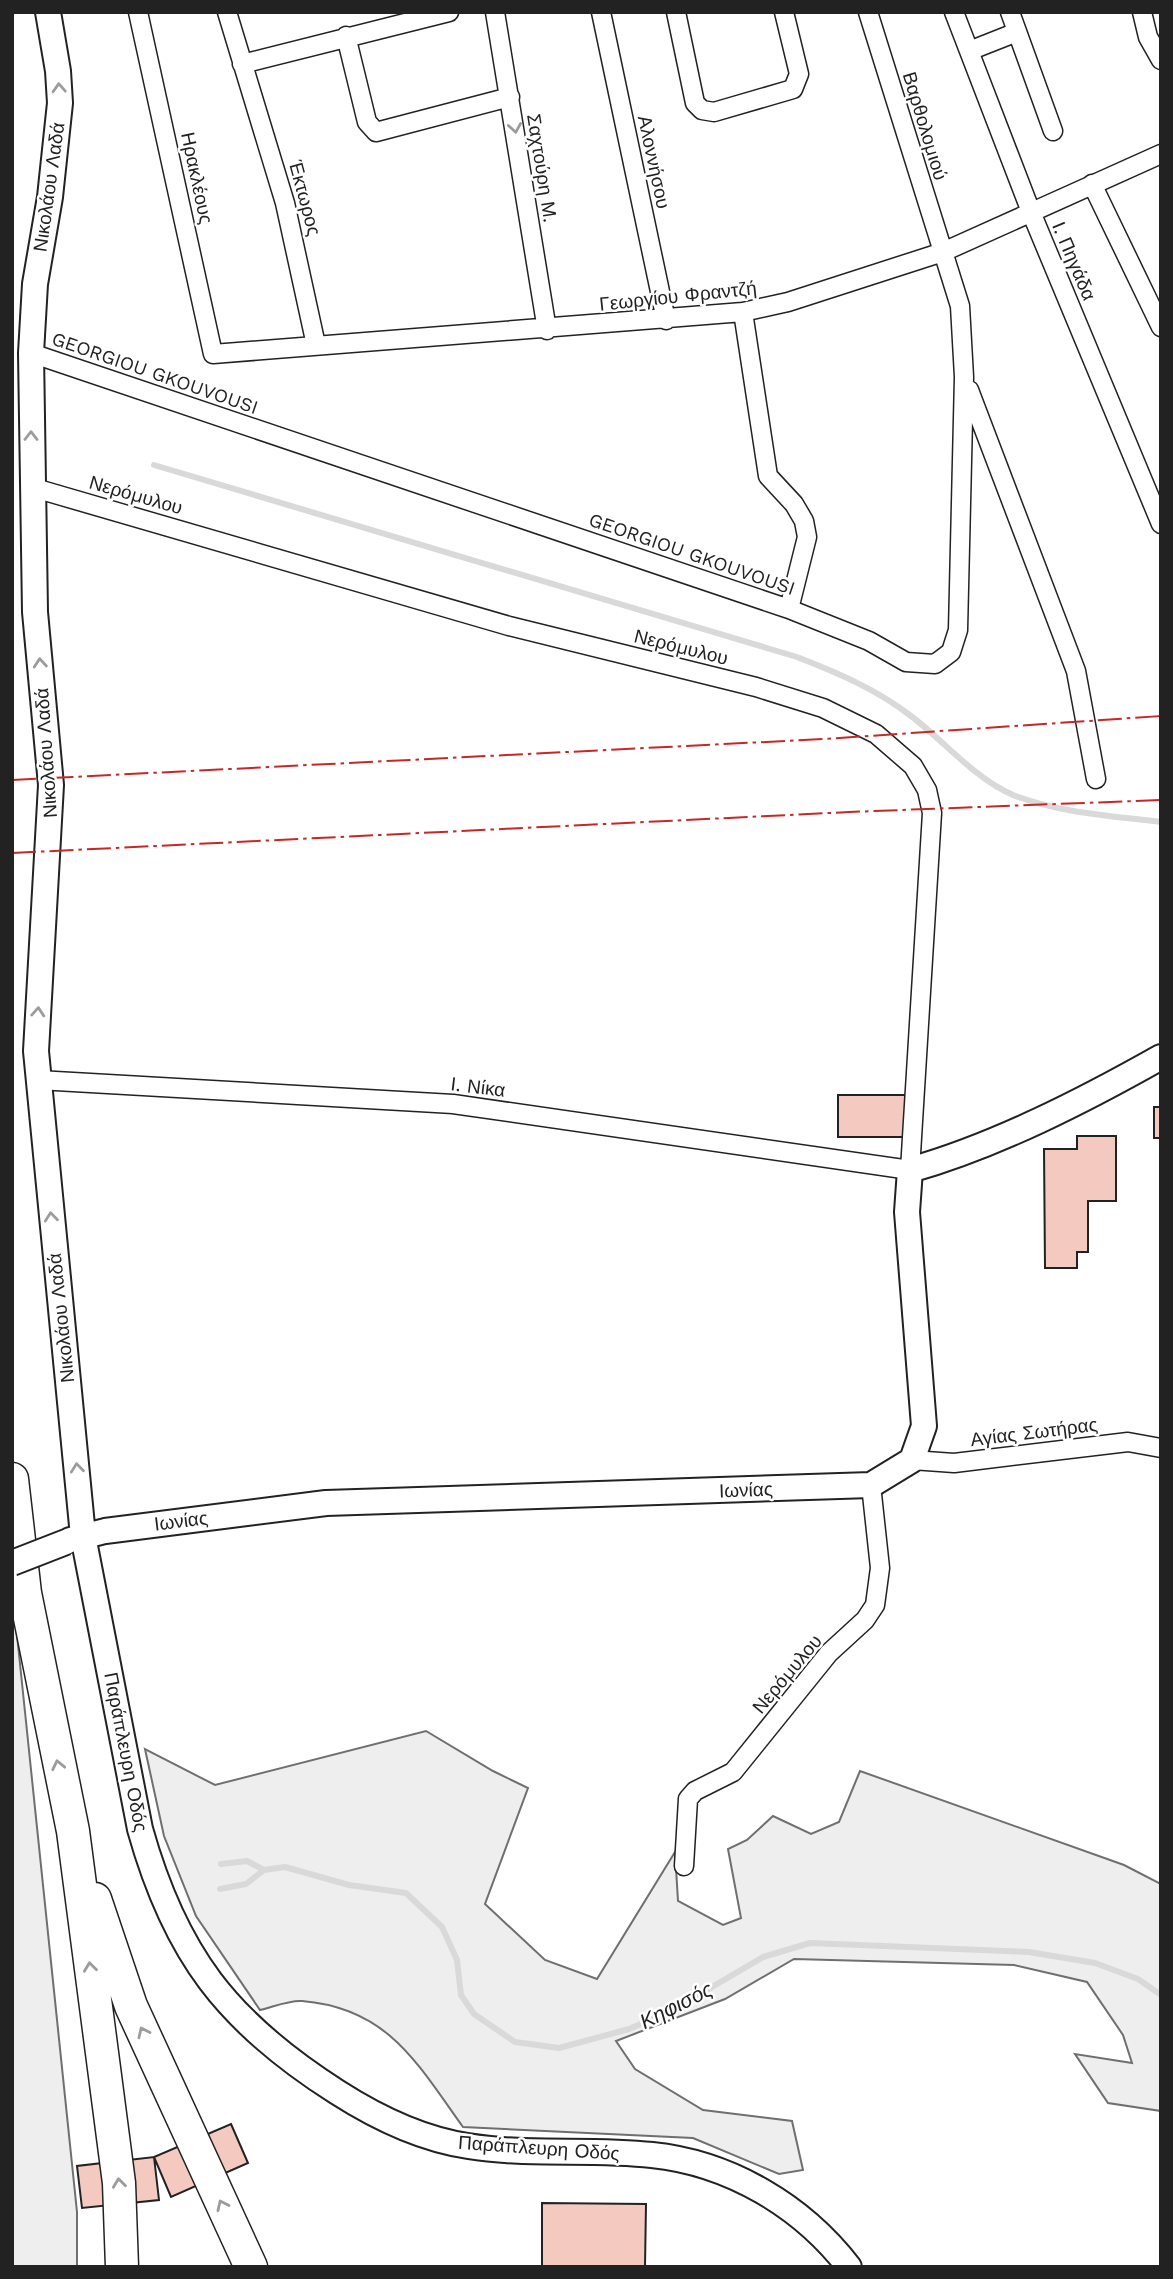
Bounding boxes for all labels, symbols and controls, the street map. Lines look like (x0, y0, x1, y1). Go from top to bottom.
street label: Βαρθολομιού (898, 69, 952, 183)
one-way arrow (52, 82, 67, 93)
street label: Σαχτούρη Μ. (522, 112, 562, 224)
street label: Αλοννήσου (633, 113, 675, 211)
street label: Νικολάου Λαδά (29, 121, 69, 253)
one-way arrow (507, 122, 522, 134)
street label: Ηρακλέους (176, 130, 218, 226)
street label: Έκτωρος (284, 157, 326, 238)
street label: Ι. Πηγάδα (1047, 218, 1101, 304)
street label: Γεωργίου Φραντζή (598, 276, 758, 316)
street label: GEORGIOU GKOUVOUSI (49, 327, 261, 419)
one-way arrow (23, 430, 39, 440)
street label: Νερόμυλου (87, 471, 185, 519)
street label: GEORGIOU GKOUVOUSI (586, 508, 798, 600)
street label: Νερόμυλου (632, 624, 730, 670)
one-way arrow (33, 657, 48, 668)
street label: Νικολάου Λαδά (30, 687, 62, 819)
one-way arrow (31, 1006, 46, 1017)
street label: Ι. Νίκα (449, 1072, 507, 1102)
one-way arrow (44, 1211, 59, 1223)
street label: Νικολάου Λαδά (43, 1252, 79, 1384)
street label: Αγίας Σωτήρας (969, 1413, 1099, 1451)
one-way arrow (69, 1462, 84, 1473)
street label: Ιωνίας (719, 1478, 773, 1502)
street label: Ιωνίας (153, 1506, 209, 1536)
street label: Νερόμυλου (747, 1630, 827, 1718)
street label: Παράπλευρη Οδός (99, 1670, 153, 1834)
one-way arrow (52, 1759, 67, 1771)
one-way arrow (83, 1961, 98, 1973)
water label: Κηφισός (635, 1976, 717, 2034)
one-way arrow (137, 2026, 151, 2039)
street label: Παράπλευρη Οδός (458, 2131, 620, 2165)
one-way arrow (112, 2177, 127, 2188)
one-way arrow (216, 2200, 230, 2212)

